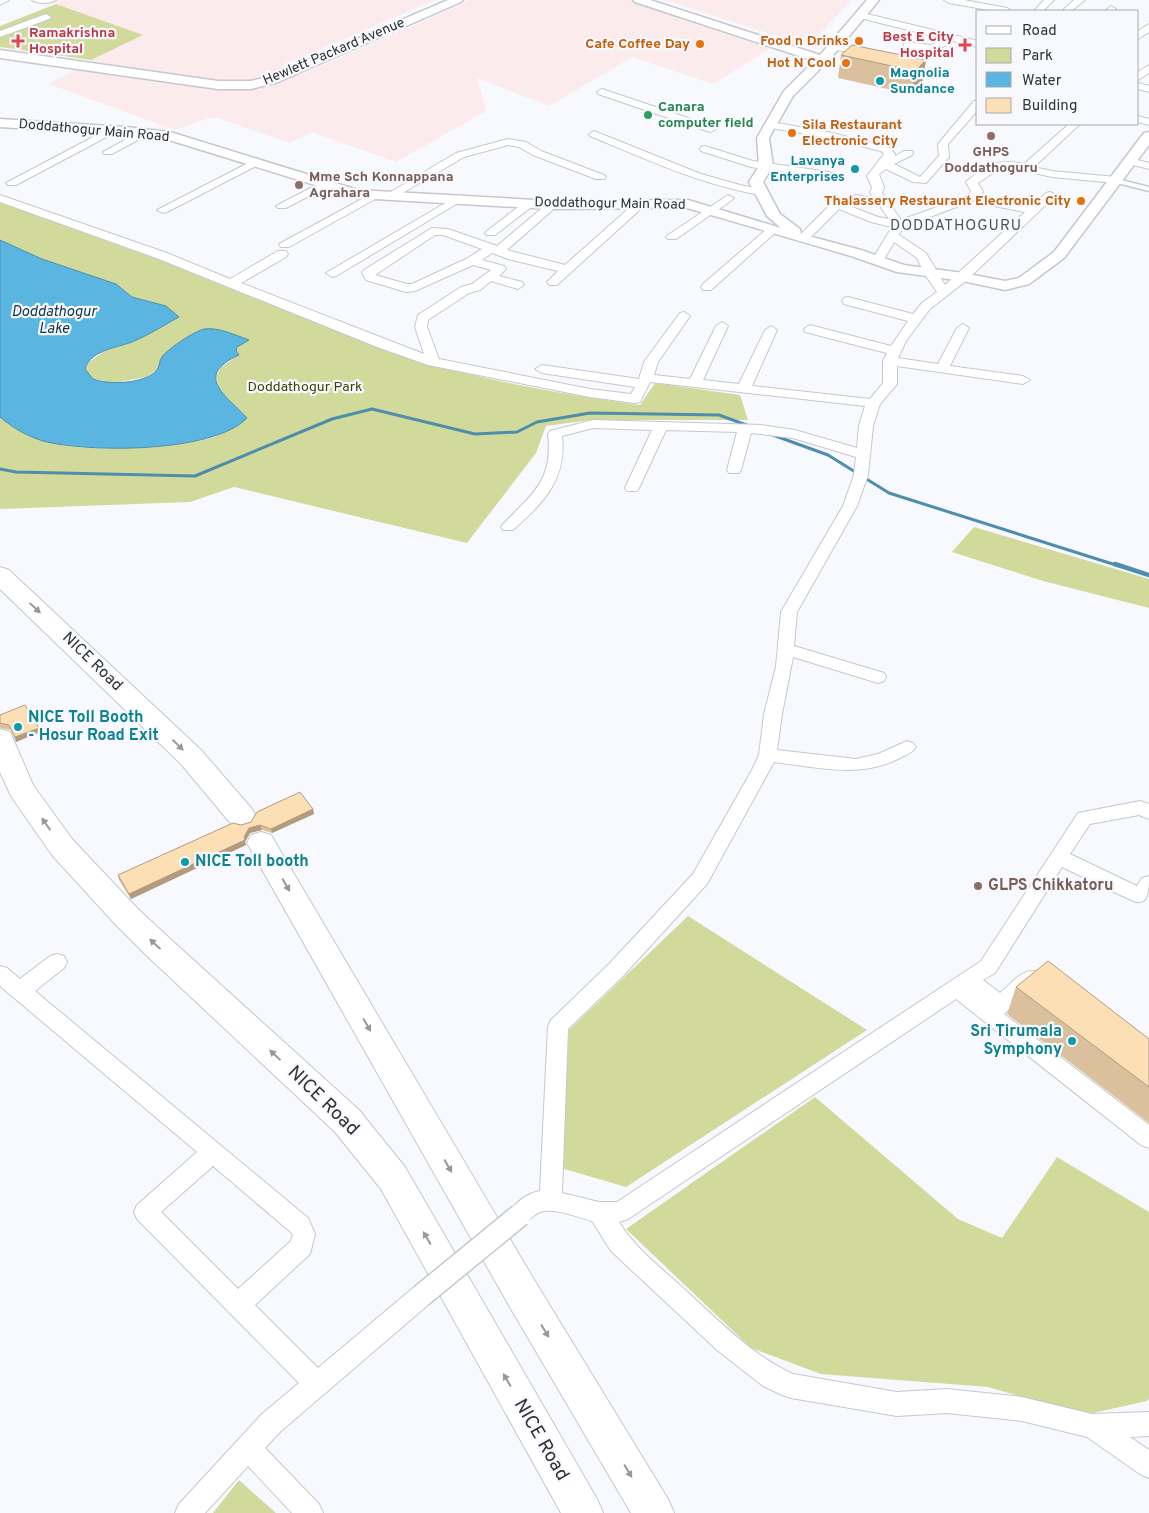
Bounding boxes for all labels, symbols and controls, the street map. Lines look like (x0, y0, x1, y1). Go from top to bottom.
legend (976, 10, 1139, 125)
street label: Hewlett Packard Avenue (261, 14, 407, 90)
text: Road (1022, 22, 1057, 41)
place label: Ramakrishna Hospital (29, 25, 115, 58)
place label: Best E City Hospital (883, 29, 954, 62)
place label: Food n Drinks (760, 33, 849, 50)
marker: Ramakrishna Hospital (11, 34, 25, 48)
marker: Food n Drinks (853, 35, 865, 47)
place label: Cafe Coffee Day (585, 36, 690, 53)
marker: Cafe Coffee Day (694, 38, 706, 50)
marker: Best E City Hospital (958, 38, 972, 52)
text: Park (1022, 47, 1053, 66)
place label: Hot N Cool (767, 55, 836, 72)
marker: Hot N Cool (840, 57, 852, 69)
place label: Magnolia Sundance (890, 65, 955, 98)
text: Water (1022, 72, 1062, 91)
marker: Magnolia Sundance (874, 75, 886, 87)
text: Building (1022, 97, 1077, 116)
place label: Canara computer field (658, 99, 754, 132)
marker: Canara computer field (642, 109, 654, 121)
street label: Doddathogur Main Road (18, 116, 170, 146)
place label: Sila Restaurant Electronic City (802, 117, 902, 150)
marker: Sila Restaurant Electronic City (786, 127, 798, 139)
marker: GHPS Doddathoguru (985, 130, 997, 142)
place label: GHPS Doddathoguru (944, 144, 1038, 177)
place label: Lavanya Enterprises (770, 153, 845, 186)
marker: Lavanya Enterprises (849, 163, 861, 175)
place label: Mme Sch Konnappana Agrahara (309, 169, 453, 202)
marker: Mme Sch Konnappana Agrahara (293, 179, 305, 191)
place label: Thalassery Restaurant Electronic City (824, 193, 1071, 210)
street label: Doddathogur Main Road (534, 194, 686, 214)
marker: Thalassery Restaurant Electronic City (1075, 195, 1087, 207)
district label: DODDATHOGURU (890, 217, 1022, 236)
water label: Doddathogur Lake (11, 303, 98, 339)
park label: Doddathogur Park (248, 379, 362, 396)
one-way arrow (29, 602, 41, 614)
street label: NICE Road (58, 628, 126, 696)
place label: NICE Toll Booth - Hosur Road Exit (28, 708, 159, 746)
marker: NICE Toll Booth - Hosur Road Exit (12, 721, 24, 733)
one-way arrow (172, 739, 184, 751)
one-way arrow (41, 818, 51, 831)
place label: NICE Toll booth (195, 852, 309, 872)
marker: NICE Toll booth (179, 856, 191, 868)
place label: GLPS Chikkatoru (988, 876, 1113, 896)
one-way arrow (281, 878, 290, 891)
marker: GLPS Chikkatoru (972, 880, 984, 892)
one-way arrow (150, 939, 162, 951)
one-way arrow (363, 1018, 371, 1033)
place label: Sri Tirumala Symphony (970, 1022, 1062, 1060)
marker: Sri Tirumala Symphony (1066, 1035, 1078, 1047)
one-way arrow (269, 1049, 281, 1061)
street label: NICE Road (282, 1061, 364, 1141)
one-way arrow (444, 1160, 453, 1173)
one-way arrow (422, 1232, 431, 1245)
one-way arrow (540, 1325, 549, 1338)
one-way arrow (503, 1372, 511, 1387)
street label: NICE Road (508, 1395, 574, 1485)
one-way arrow (624, 1464, 633, 1477)

